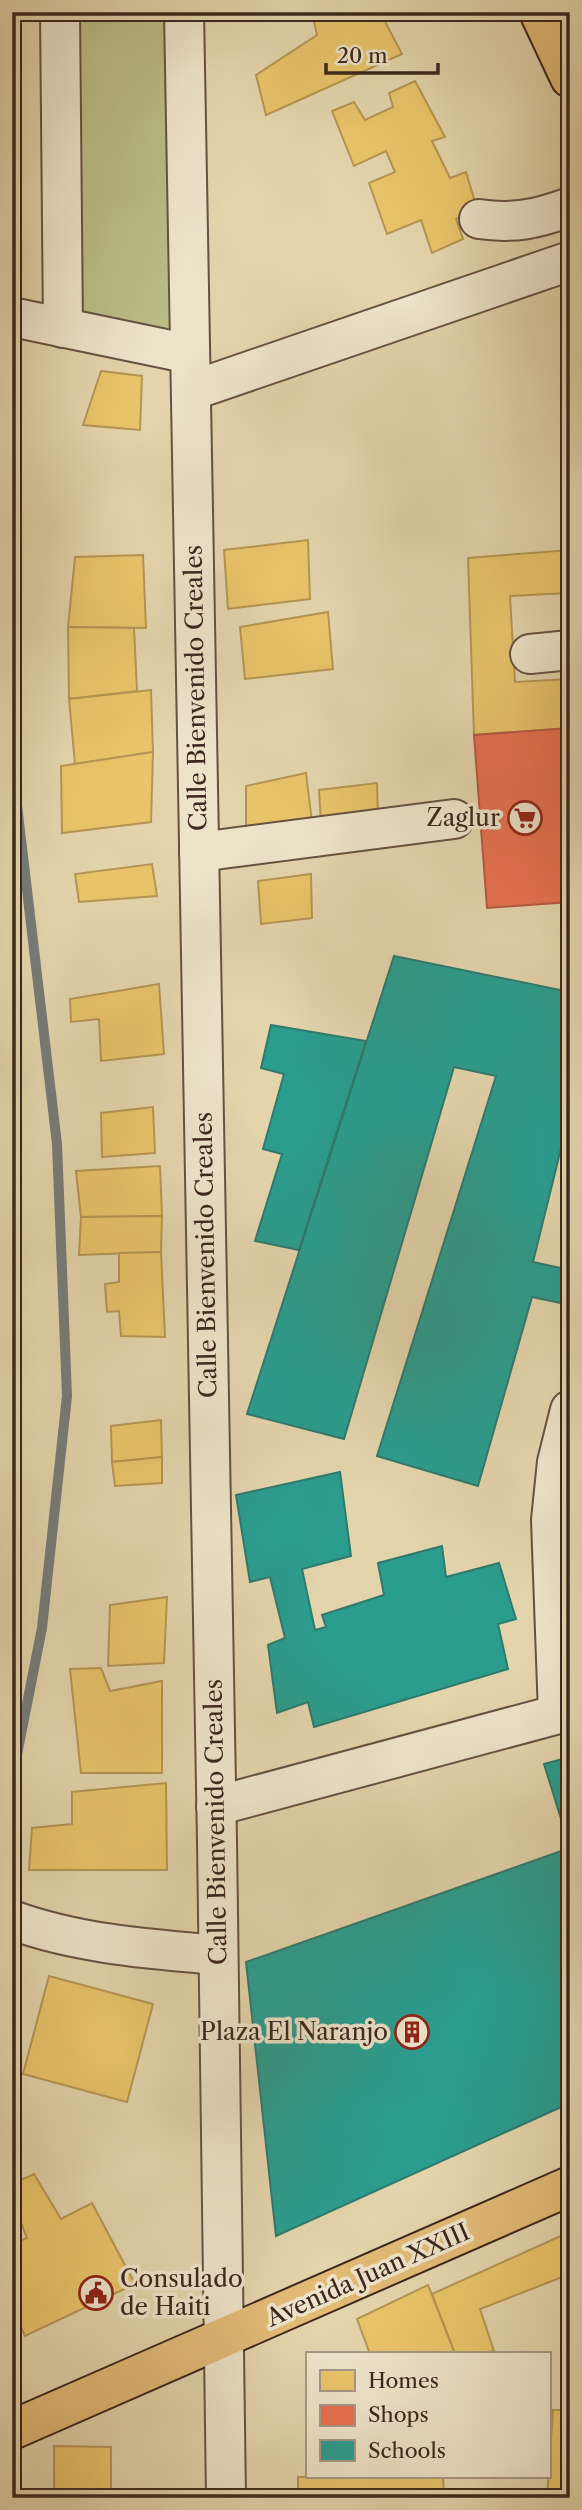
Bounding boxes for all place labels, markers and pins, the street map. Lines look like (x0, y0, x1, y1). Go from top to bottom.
supermarket icon: Zaglur (506, 799, 544, 837)
place label: Zaglur (426, 803, 500, 832)
building icon: Plaza El Naranjo (393, 2013, 431, 2051)
place label: Plaza El Naranjo (200, 2017, 388, 2046)
place label: Consulado de Haiti (120, 2264, 243, 2321)
public building icon: Consulado de Haiti (77, 2274, 115, 2312)

